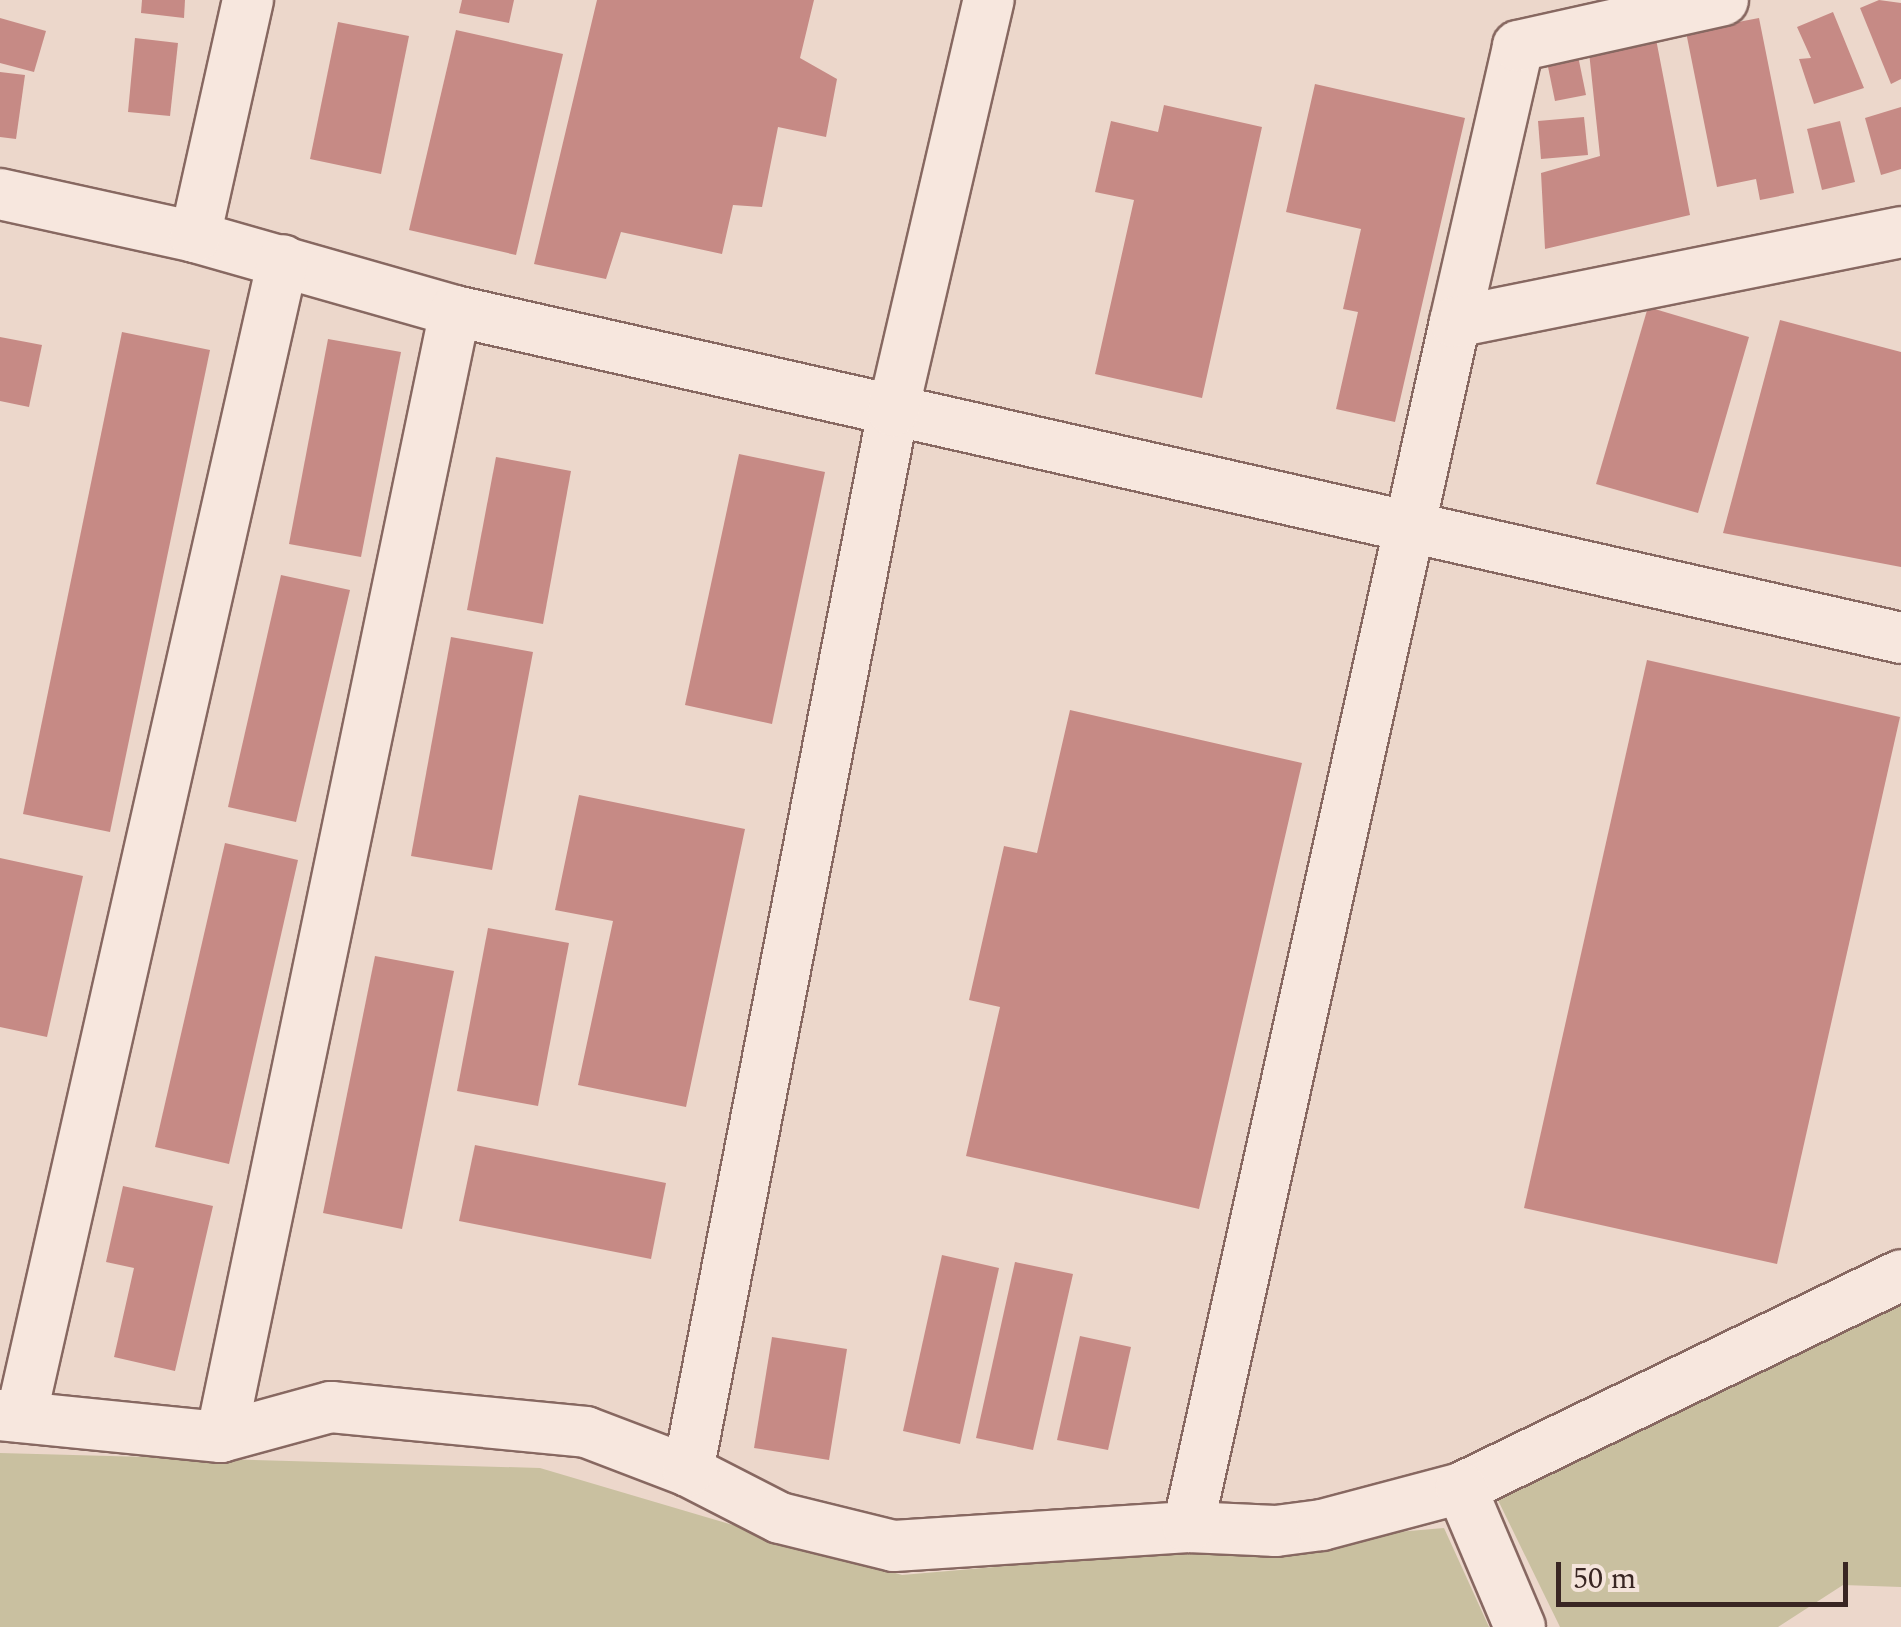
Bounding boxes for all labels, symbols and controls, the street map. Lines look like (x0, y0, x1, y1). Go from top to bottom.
scale bar (1561, 1542, 1854, 1604)
text: 50 m (1573, 1556, 1636, 1602)

